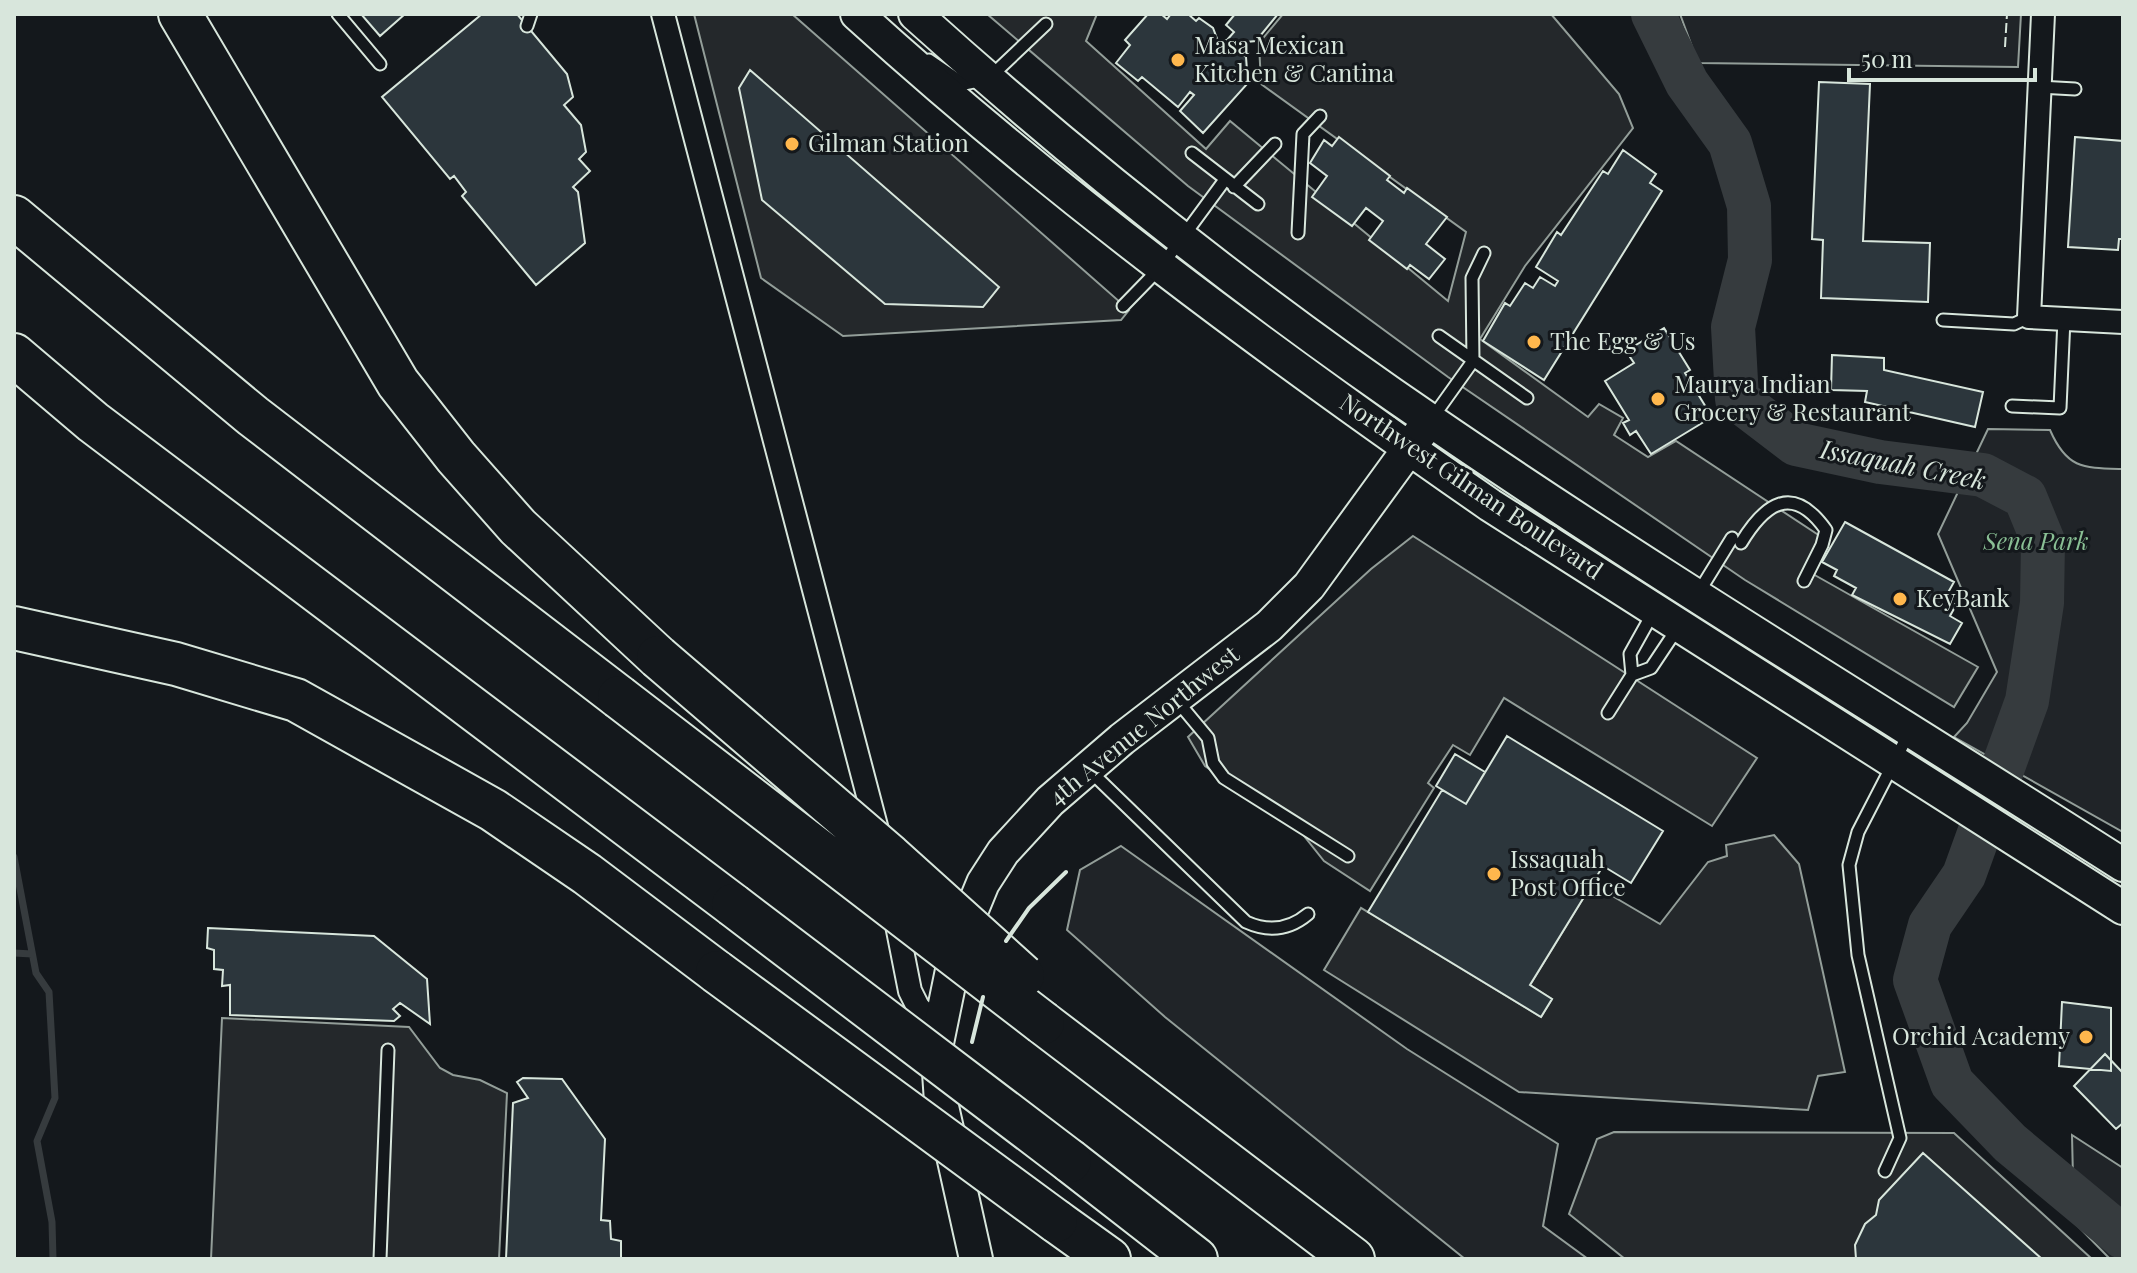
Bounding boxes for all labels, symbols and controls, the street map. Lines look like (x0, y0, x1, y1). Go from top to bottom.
place label: Masa Mexican Kitchen & Cantina (1194, 28, 1394, 88)
scale bar (1849, 32, 2035, 82)
text: 50 m (1861, 42, 1913, 74)
marker: Masa Mexican Kitchen & Cantina (1169, 51, 1187, 69)
place label: Gilman Station (808, 126, 969, 158)
marker: Gilman Station (783, 135, 801, 153)
place label: The Egg & Us (1550, 324, 1696, 356)
marker: The Egg & Us (1525, 333, 1543, 351)
place label: Maurya Indian Grocery & Restaurant (1674, 367, 1911, 427)
street label: Northwest Gilman Boulevard (1334, 385, 1610, 586)
marker: Maurya Indian Grocery & Restaurant (1649, 390, 1667, 408)
water label: Issaquah Creek (1817, 430, 1989, 497)
park label: Sena Park (1982, 524, 2089, 556)
place label: KeyBank (1916, 581, 2011, 613)
marker: KeyBank (1891, 590, 1909, 608)
street label: 4th Avenue Northwest (1041, 637, 1245, 812)
place label: Issaquah Post Office (1510, 842, 1626, 902)
marker: Issaquah Post Office (1485, 865, 1503, 883)
place label: Orchid Academy (1892, 1019, 2070, 1051)
marker: Orchid Academy (2077, 1028, 2095, 1046)

